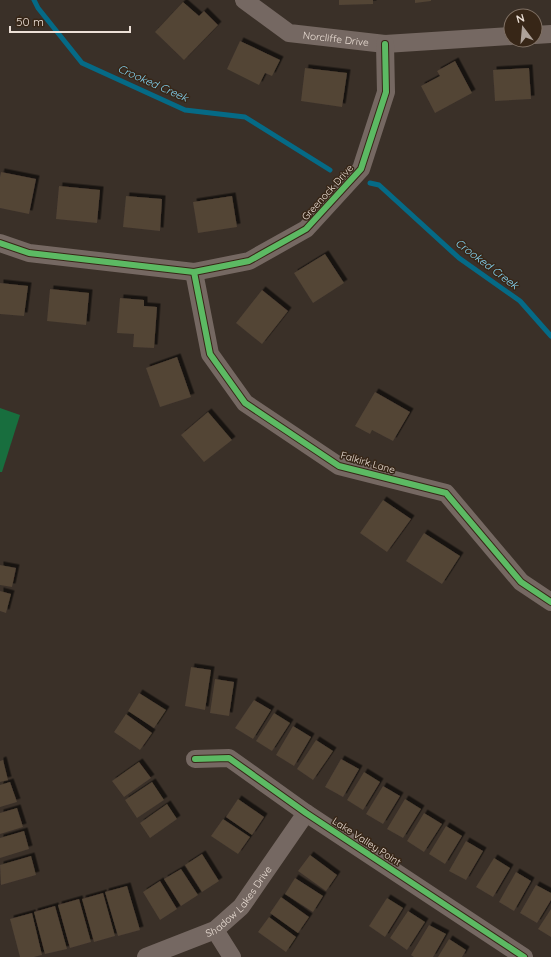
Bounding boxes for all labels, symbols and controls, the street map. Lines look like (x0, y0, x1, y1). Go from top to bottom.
scale bar (10, 8, 130, 34)
north arrow (503, 8, 543, 48)
text: N (514, 11, 526, 26)
text: 50 m (16, 14, 44, 29)
street label: Norcliffe Drive (302, 29, 370, 49)
water label: Crooked Creek (116, 61, 191, 105)
street label: Greenock Drive (299, 161, 356, 223)
water label: Crooked Creek (453, 236, 522, 293)
street label: Falkirk Lane (339, 449, 397, 477)
street label: Lake Valley Point (330, 814, 404, 869)
street label: Shadow Lakes Drive (204, 863, 275, 940)

